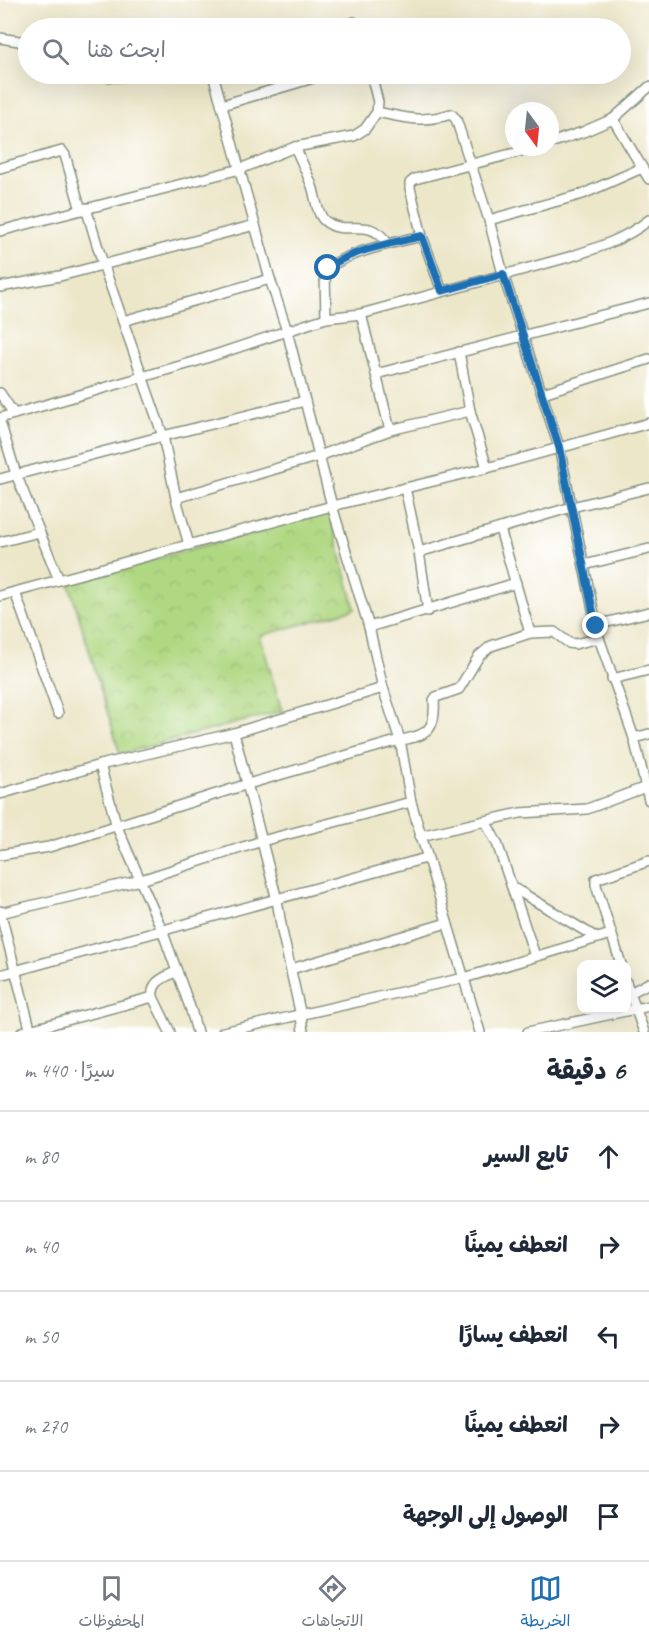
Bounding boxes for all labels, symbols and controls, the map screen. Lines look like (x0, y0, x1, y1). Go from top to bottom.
search box (18, 18, 631, 84)
icon: search (39, 35, 72, 68)
text: ابحث هنا (87, 36, 166, 64)
north arrow (505, 102, 559, 156)
route start (314, 254, 340, 280)
route end (582, 612, 608, 638)
map controls (577, 960, 631, 1014)
button: layers (577, 960, 631, 1014)
text: 6 دقيقة (546, 1054, 625, 1087)
text: سيرًا · 440 m (24, 1058, 115, 1083)
icon: ahead (592, 1140, 625, 1173)
text: تابع السير (484, 1141, 568, 1169)
text: 80 m (24, 1144, 58, 1169)
icon: right (592, 1230, 625, 1263)
text: انعطف يمينًا (464, 1231, 568, 1259)
text: 40 m (24, 1234, 58, 1259)
icon: left (592, 1320, 625, 1353)
text: انعطف يسارًا (459, 1321, 568, 1349)
text: 50 m (24, 1324, 58, 1349)
icon: right (592, 1410, 625, 1443)
text: انعطف يمينًا (464, 1411, 568, 1439)
text: 270 m (24, 1414, 67, 1439)
icon: arrive (592, 1500, 625, 1533)
text: الوصول إلى الوجهة (403, 1501, 568, 1529)
tab: المحفوظات (79, 1572, 144, 1635)
tab: الاتجاهات (302, 1572, 363, 1635)
tab: الخريطة (521, 1572, 570, 1635)

